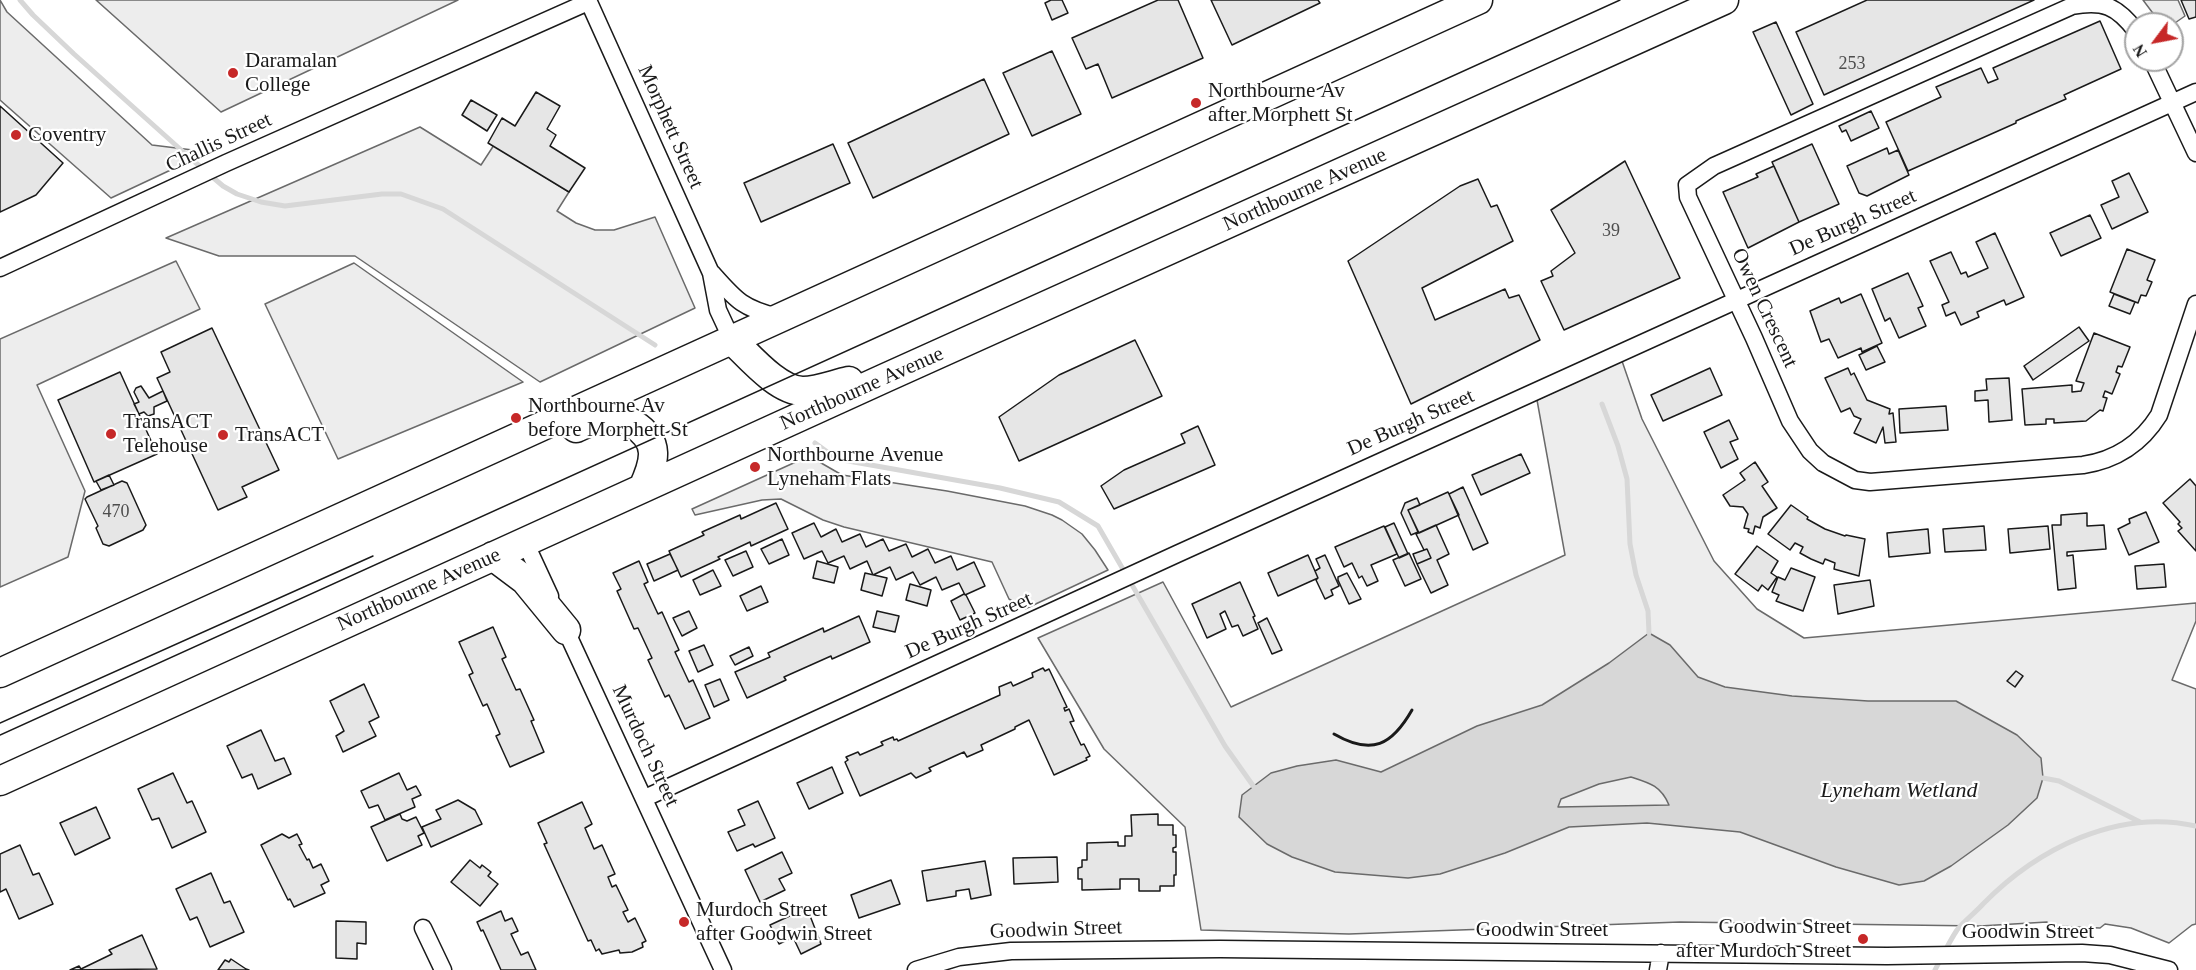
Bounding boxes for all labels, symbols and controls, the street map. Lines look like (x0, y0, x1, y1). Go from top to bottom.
north arrow (2124, 12, 2184, 72)
text: N (2130, 41, 2150, 60)
place label: Daramalan College (245, 48, 337, 98)
house number: 253 (1838, 53, 1866, 75)
street label: Morphett Street (632, 61, 708, 193)
marker: Daramalan College (226, 66, 240, 80)
place label: Northbourne Av after Morphett St (1208, 78, 1353, 128)
marker: Northbourne Av after Morphett St (1189, 96, 1203, 110)
street label: Challis Street (162, 108, 276, 178)
place label: Coventry (28, 122, 106, 148)
marker: Coventry (9, 128, 23, 142)
street label: Northbourne Avenue (1219, 143, 1391, 237)
street label: De Burgh Street (1786, 184, 1920, 262)
house number: 39 (1602, 220, 1620, 242)
street label: Owen Crescent (1725, 244, 1803, 372)
street label: Northbourne Avenue (776, 342, 948, 436)
street label: De Burgh Street (1344, 384, 1478, 462)
place label: Northbourne Av before Morphett St (528, 393, 688, 443)
place label: TransACT Telehouse (123, 409, 212, 459)
marker: Northbourne Av before Morphett St (509, 411, 523, 425)
place label: TransACT (235, 422, 324, 448)
marker: TransACT Telehouse (104, 427, 118, 441)
marker: TransACT (216, 428, 230, 442)
place label: Northbourne Avenue Lyneham Flats (767, 442, 943, 492)
marker: Northbourne Avenue Lyneham Flats (748, 460, 762, 474)
house number: 470 (102, 501, 130, 523)
street label: Northbourne Avenue (333, 543, 505, 637)
street label: De Burgh Street (902, 587, 1036, 665)
street label: Murdoch Street (606, 681, 684, 811)
water label: Lyneham Wetland (1821, 778, 1977, 804)
place label: Murdoch Street after Goodwin Street (696, 897, 872, 947)
place label: Goodwin Street after Murdoch Street (1676, 914, 1851, 964)
marker: Murdoch Street after Goodwin Street (677, 915, 691, 929)
street label: Goodwin Street (989, 915, 1123, 945)
street label: Goodwin Street (1476, 917, 1608, 943)
street label: Goodwin Street (1962, 919, 2094, 945)
marker: Goodwin Street after Murdoch Street (1856, 932, 1870, 946)

